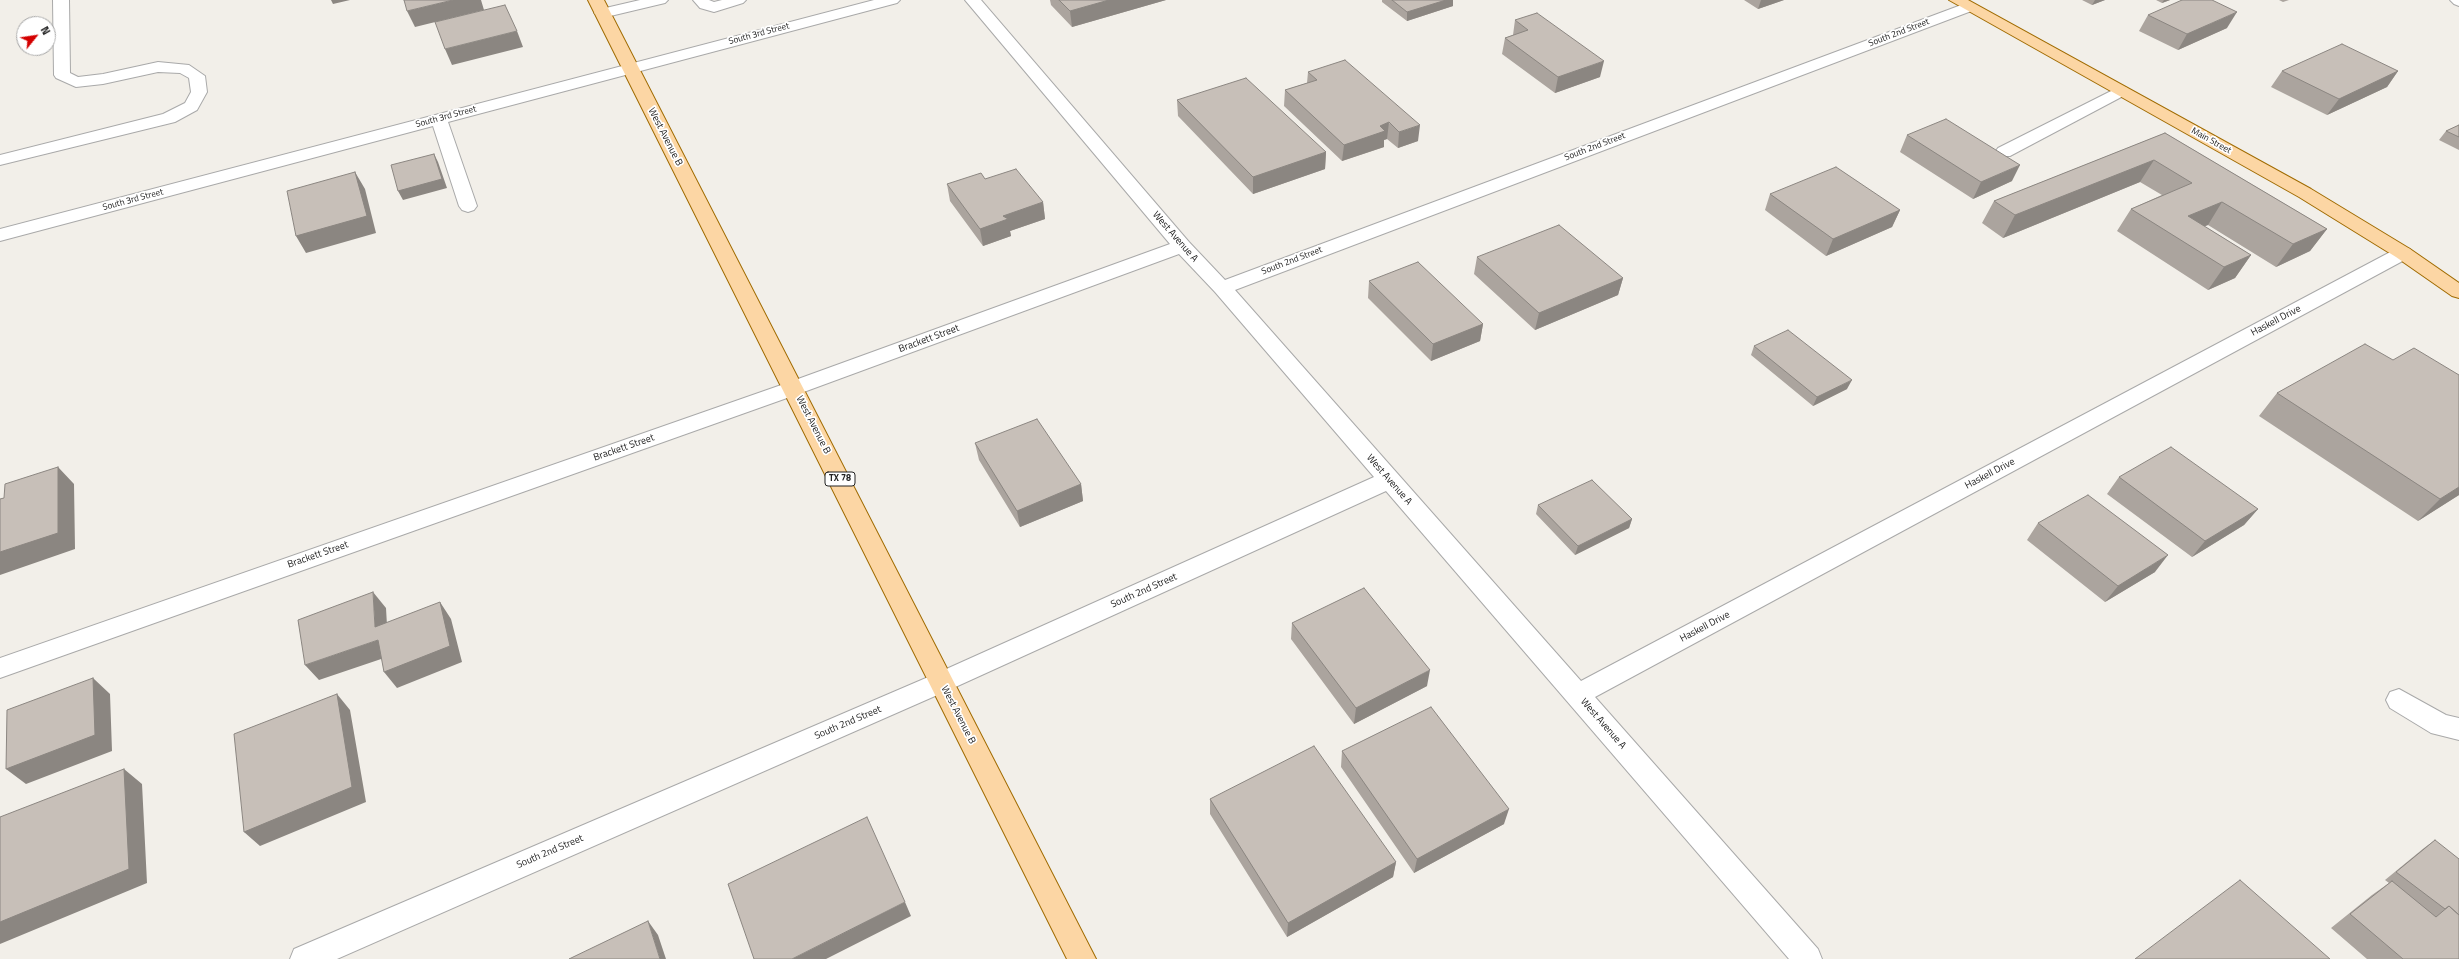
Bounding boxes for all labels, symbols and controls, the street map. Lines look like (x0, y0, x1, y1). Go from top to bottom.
north arrow (16, 16, 56, 56)
street label: South 2nd Street (1867, 16, 1931, 50)
street label: South 3rd Street (727, 21, 791, 47)
text: N (37, 23, 54, 38)
street label: South 3rd Street (414, 104, 478, 130)
street label: West Avenue B (645, 106, 685, 168)
street label: Main Street (2189, 126, 2233, 156)
street label: South 2nd Street (1563, 130, 1627, 164)
street label: South 3rd Street (101, 187, 165, 213)
street label: West Avenue A (1150, 209, 1200, 265)
street label: South 2nd Street (1260, 244, 1324, 278)
street label: Haskell Drive (2249, 303, 2303, 339)
street label: Brackett Street (897, 322, 961, 356)
street label: West Avenue B (793, 394, 833, 456)
street label: Brackett Street (592, 432, 656, 464)
street label: West Avenue A (1364, 452, 1414, 508)
street label: Haskell Drive (1963, 456, 2017, 492)
road number: TX 78 (825, 472, 855, 486)
street label: Brackett Street (286, 539, 350, 571)
street label: South 2nd Street (1109, 571, 1179, 611)
street label: Haskell Drive (1678, 609, 1732, 645)
street label: West Avenue B (938, 684, 978, 746)
street label: West Avenue A (1578, 696, 1628, 752)
street label: South 2nd Street (813, 704, 883, 742)
street label: South 2nd Street (515, 833, 585, 871)

